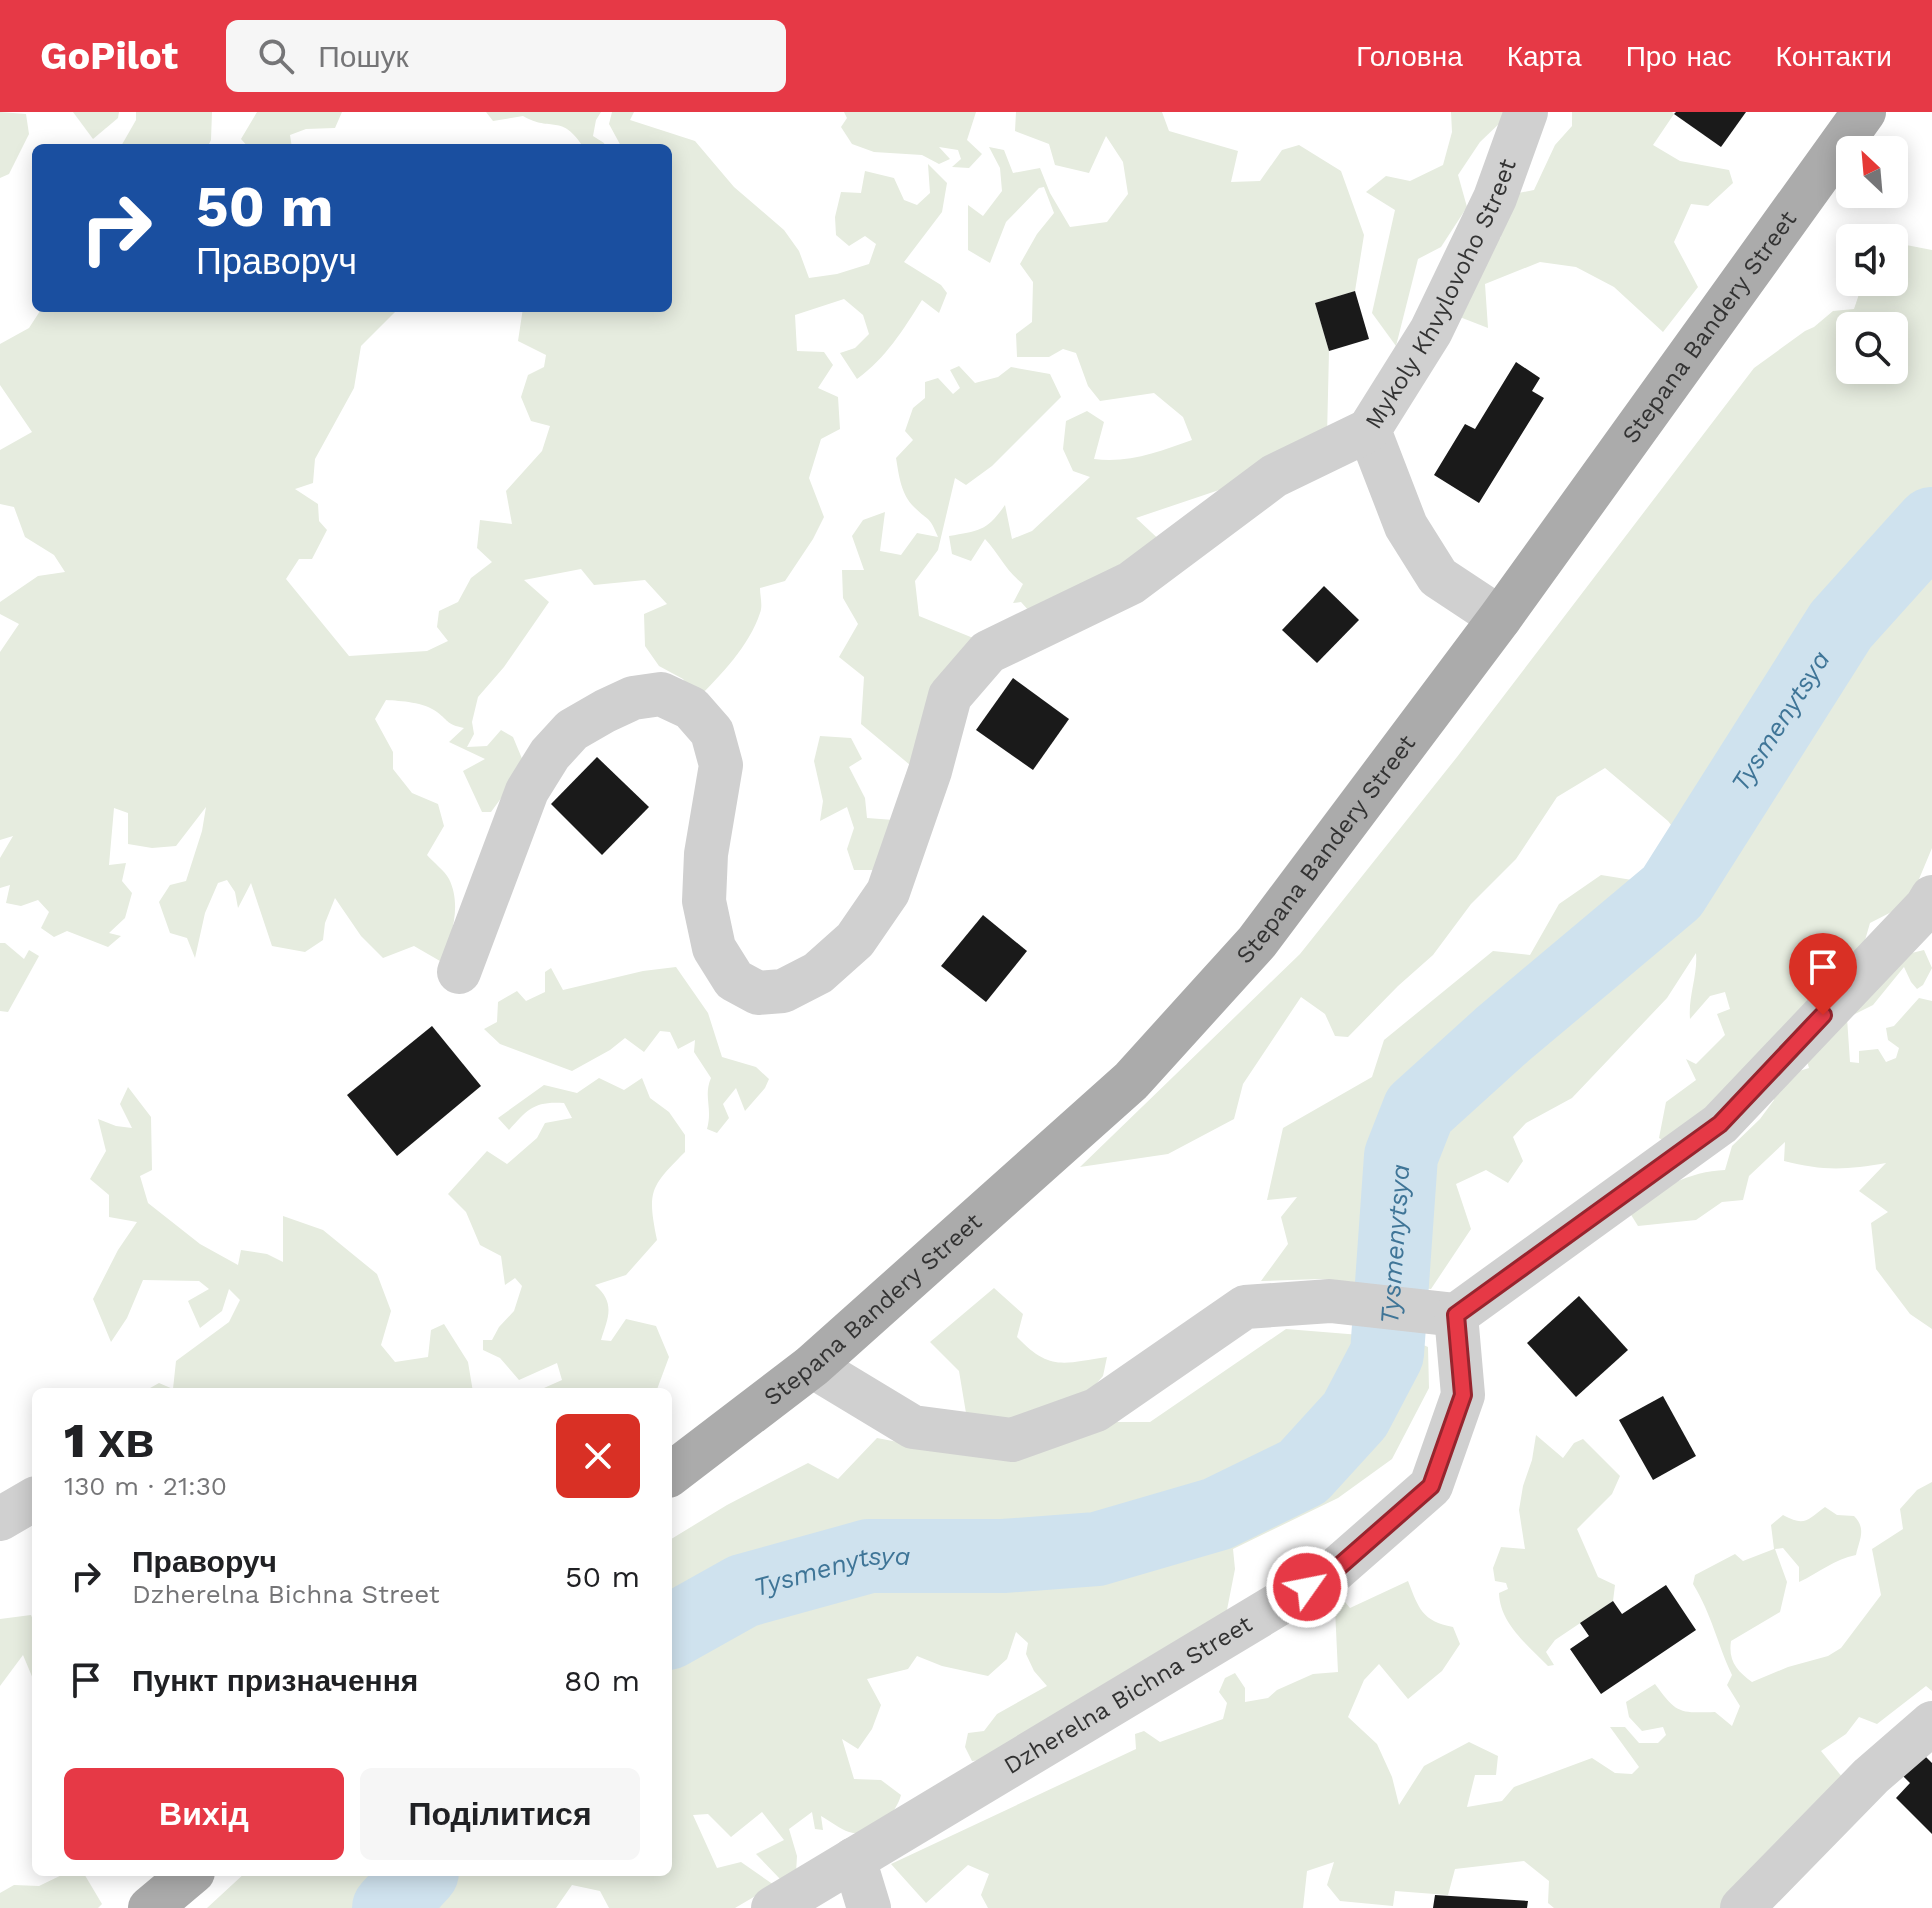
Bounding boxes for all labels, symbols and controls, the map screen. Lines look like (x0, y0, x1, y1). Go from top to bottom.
search box (226, 20, 786, 92)
text: GoPilot (40, 34, 178, 78)
icon: search (254, 34, 298, 78)
text: Пошук (318, 39, 409, 74)
text: Головна (1356, 40, 1463, 73)
text: Карта (1507, 40, 1582, 73)
text: Про нас (1626, 40, 1732, 73)
text: Контакти (1776, 40, 1892, 73)
north arrow (1836, 136, 1908, 208)
map controls (1836, 136, 1908, 384)
street label: Mykoly Khvylovoho Street (1359, 155, 1522, 434)
text: 50 m (196, 174, 333, 240)
icon: right (64, 176, 168, 280)
street label: Stepana Bandery Street (1616, 206, 1802, 449)
button: sound (1836, 224, 1908, 296)
text: Праворуч (196, 241, 357, 283)
button: search (1836, 312, 1908, 384)
water label: Tysmenytsya (1725, 645, 1836, 797)
street label: Stepana Bandery Street (1230, 730, 1421, 969)
pin (1789, 933, 1857, 1015)
icon: arrive (1801, 945, 1845, 989)
water label: Tysmenytsya (1374, 1163, 1415, 1325)
street label: Stepana Bandery Street (758, 1207, 987, 1412)
text: 1 хв (64, 1412, 154, 1469)
button: close (556, 1414, 640, 1498)
text: 130 m · 21:30 (64, 1471, 227, 1501)
water label: Tysmenytsya (750, 1541, 910, 1602)
text: Праворуч (132, 1544, 277, 1579)
position arrow (1265, 1545, 1349, 1629)
icon: right (64, 1554, 108, 1598)
text: 50 m (565, 1559, 640, 1594)
text: Dzherelna Bichna Street (132, 1579, 440, 1609)
street label: Dzherelna Bichna Street (999, 1610, 1257, 1780)
icon: arrive (64, 1658, 108, 1702)
text: Пункт призначення (132, 1663, 418, 1698)
text: 80 m (564, 1663, 640, 1698)
button: Вихід (64, 1768, 344, 1860)
button: Поділитися (360, 1768, 640, 1860)

